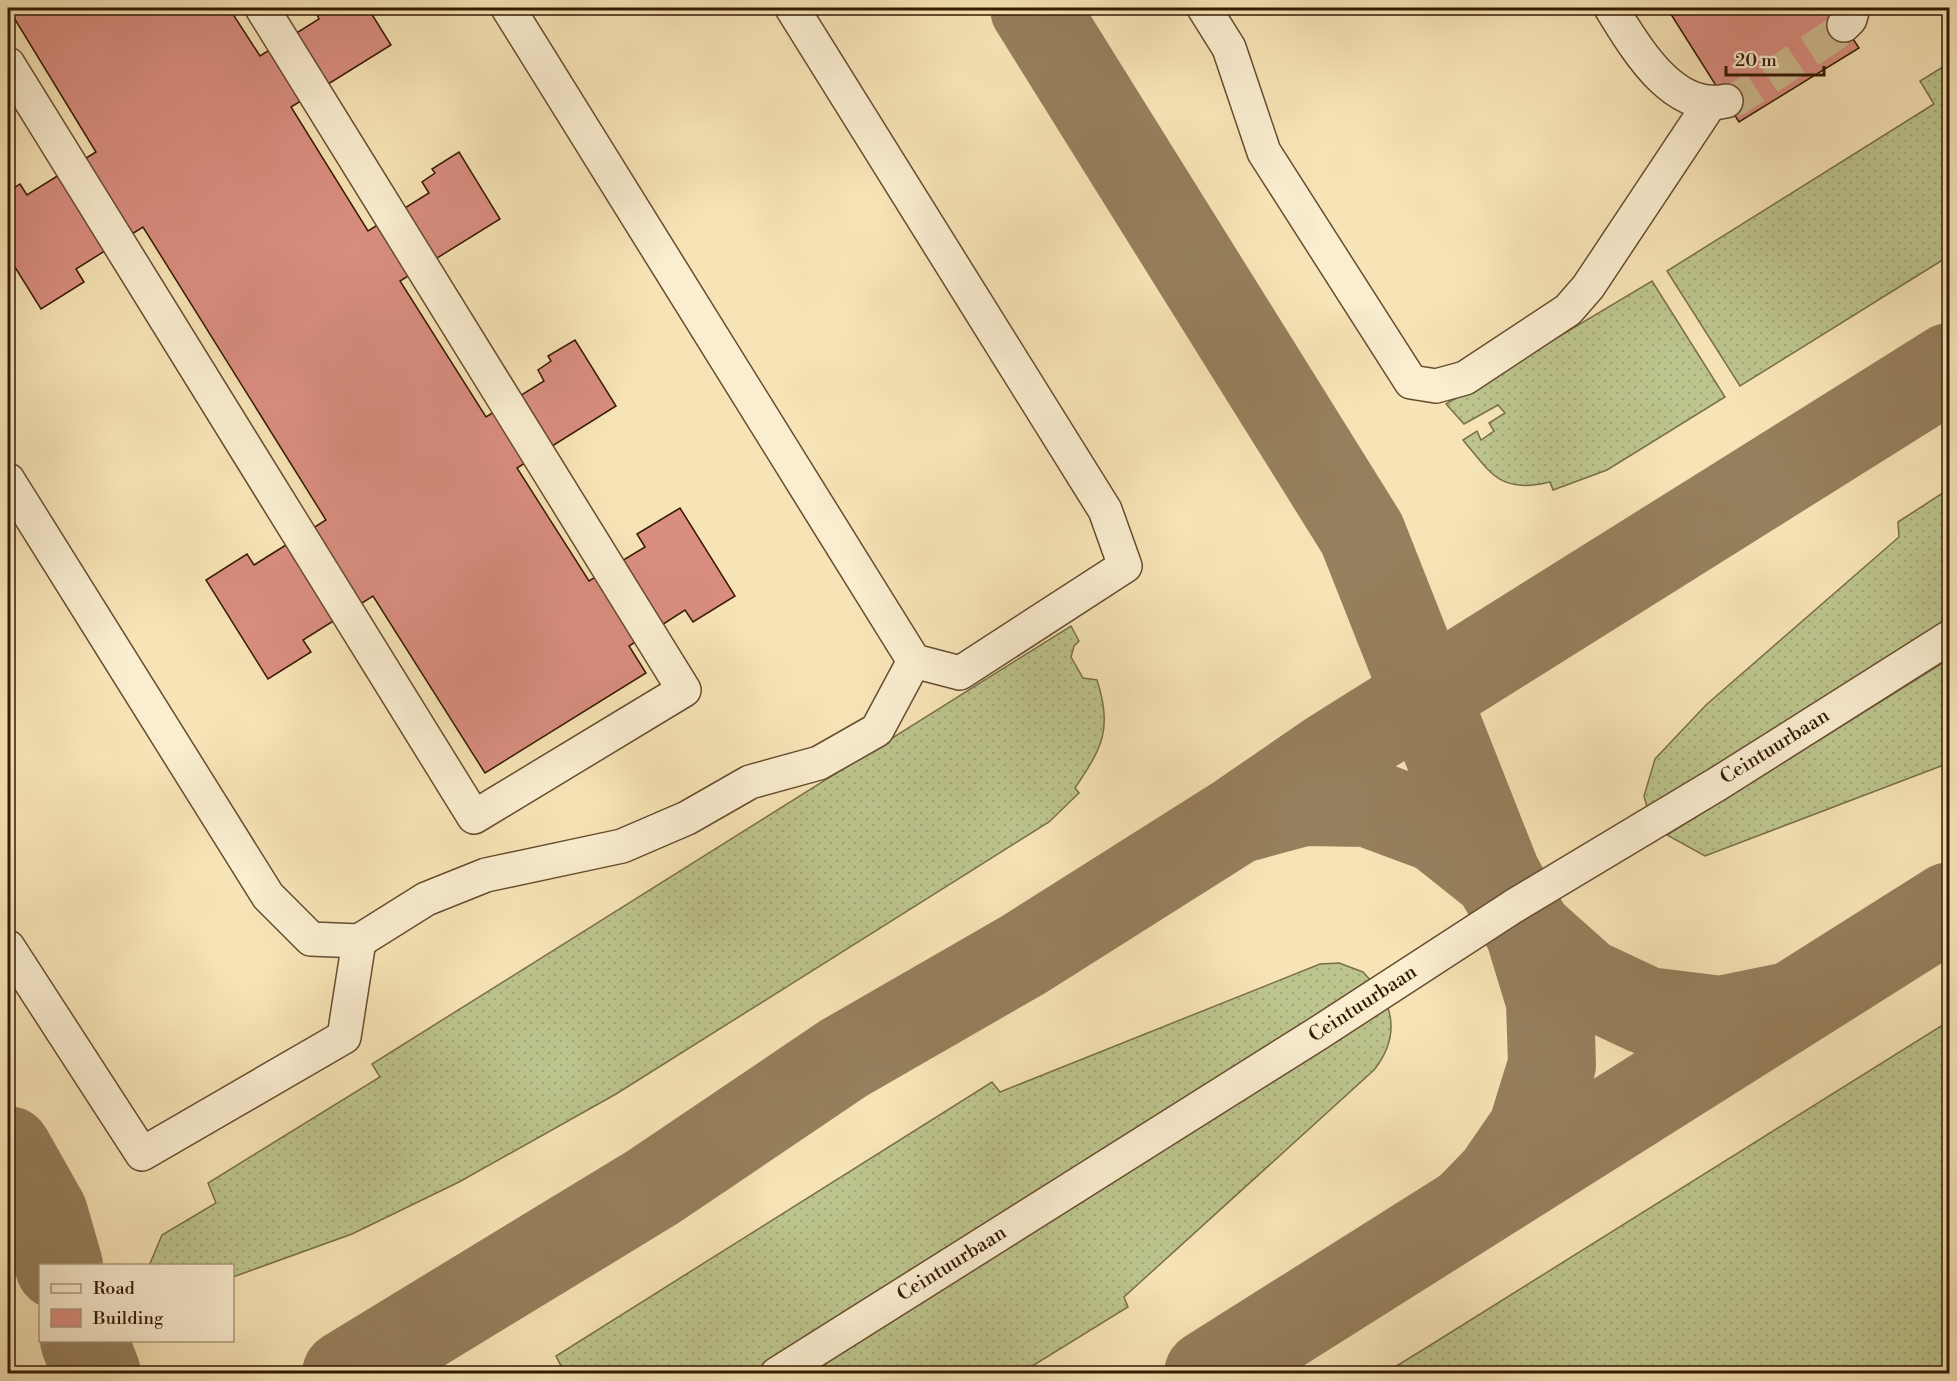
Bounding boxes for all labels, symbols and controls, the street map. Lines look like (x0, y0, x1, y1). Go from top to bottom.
scale bar (1726, 39, 1824, 77)
text: 20 m (1735, 49, 1777, 72)
street label: Ceintuurbaan (1716, 703, 1834, 791)
street label: Ceintuurbaan (1304, 960, 1422, 1048)
street label: Ceintuurbaan (893, 1220, 1011, 1308)
legend (39, 1264, 234, 1342)
text: Road (93, 1277, 136, 1300)
text: Building (92, 1307, 164, 1330)

